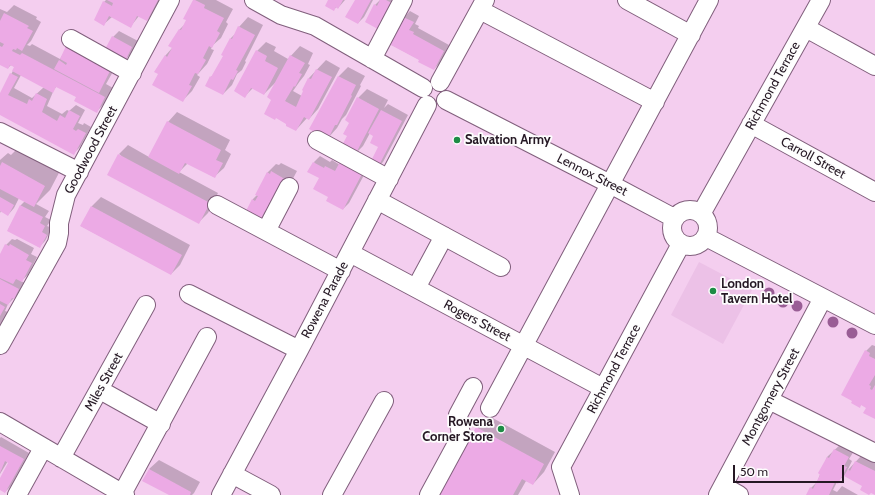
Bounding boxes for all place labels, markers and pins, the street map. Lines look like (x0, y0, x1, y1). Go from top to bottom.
place label: Salvation Army (465, 132, 551, 148)
marker: Salvation Army (452, 135, 462, 145)
place label: London Tavern Hotel (721, 276, 792, 307)
marker: London Tavern Hotel (708, 286, 718, 296)
place label: Rowena Corner Store (422, 414, 493, 445)
marker: Rowena Corner Store (496, 424, 506, 434)

